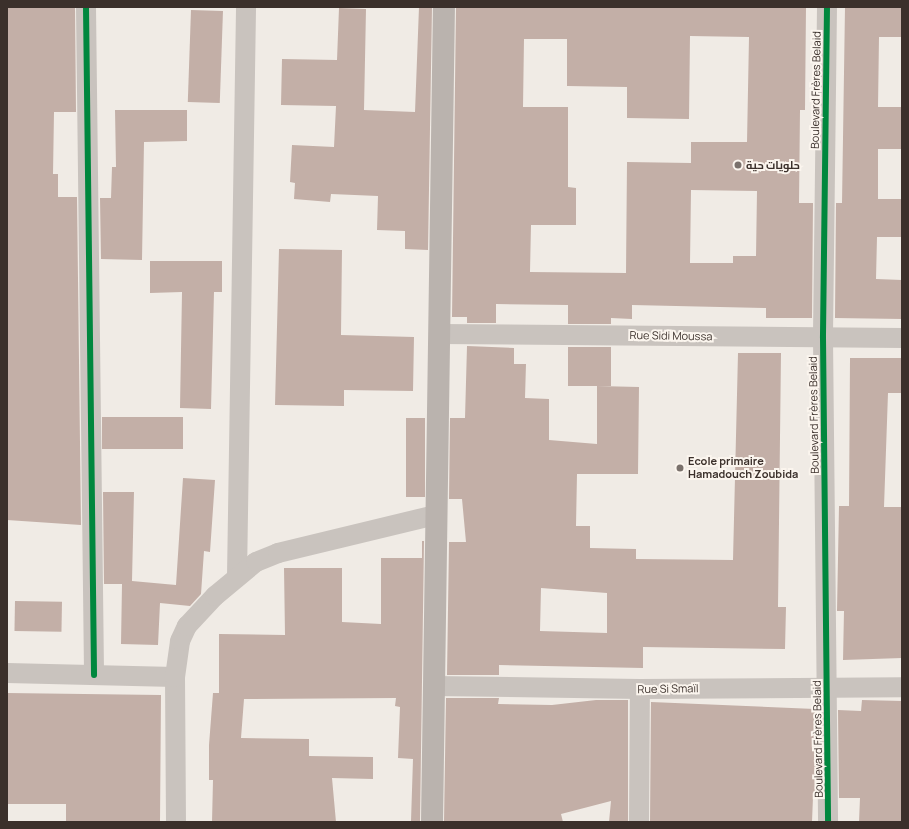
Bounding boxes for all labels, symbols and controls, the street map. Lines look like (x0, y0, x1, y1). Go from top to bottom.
street label: Boulevard Frères Belaid (808, 31, 824, 149)
place label: حلويات حية (746, 158, 800, 172)
marker: حلويات حية (733, 160, 743, 170)
street label: Rue Sidi Moussa (630, 329, 712, 343)
street label: Boulevard Frères Belaid (806, 356, 822, 474)
place label: Ecole primaire Hamadouch Zoubida (688, 455, 798, 481)
marker: Ecole primaire Hamadouch Zoubida (675, 463, 685, 473)
street label: Boulevard Frères Belaid (810, 680, 826, 798)
street label: Rue Si Smaïl (637, 682, 699, 696)

